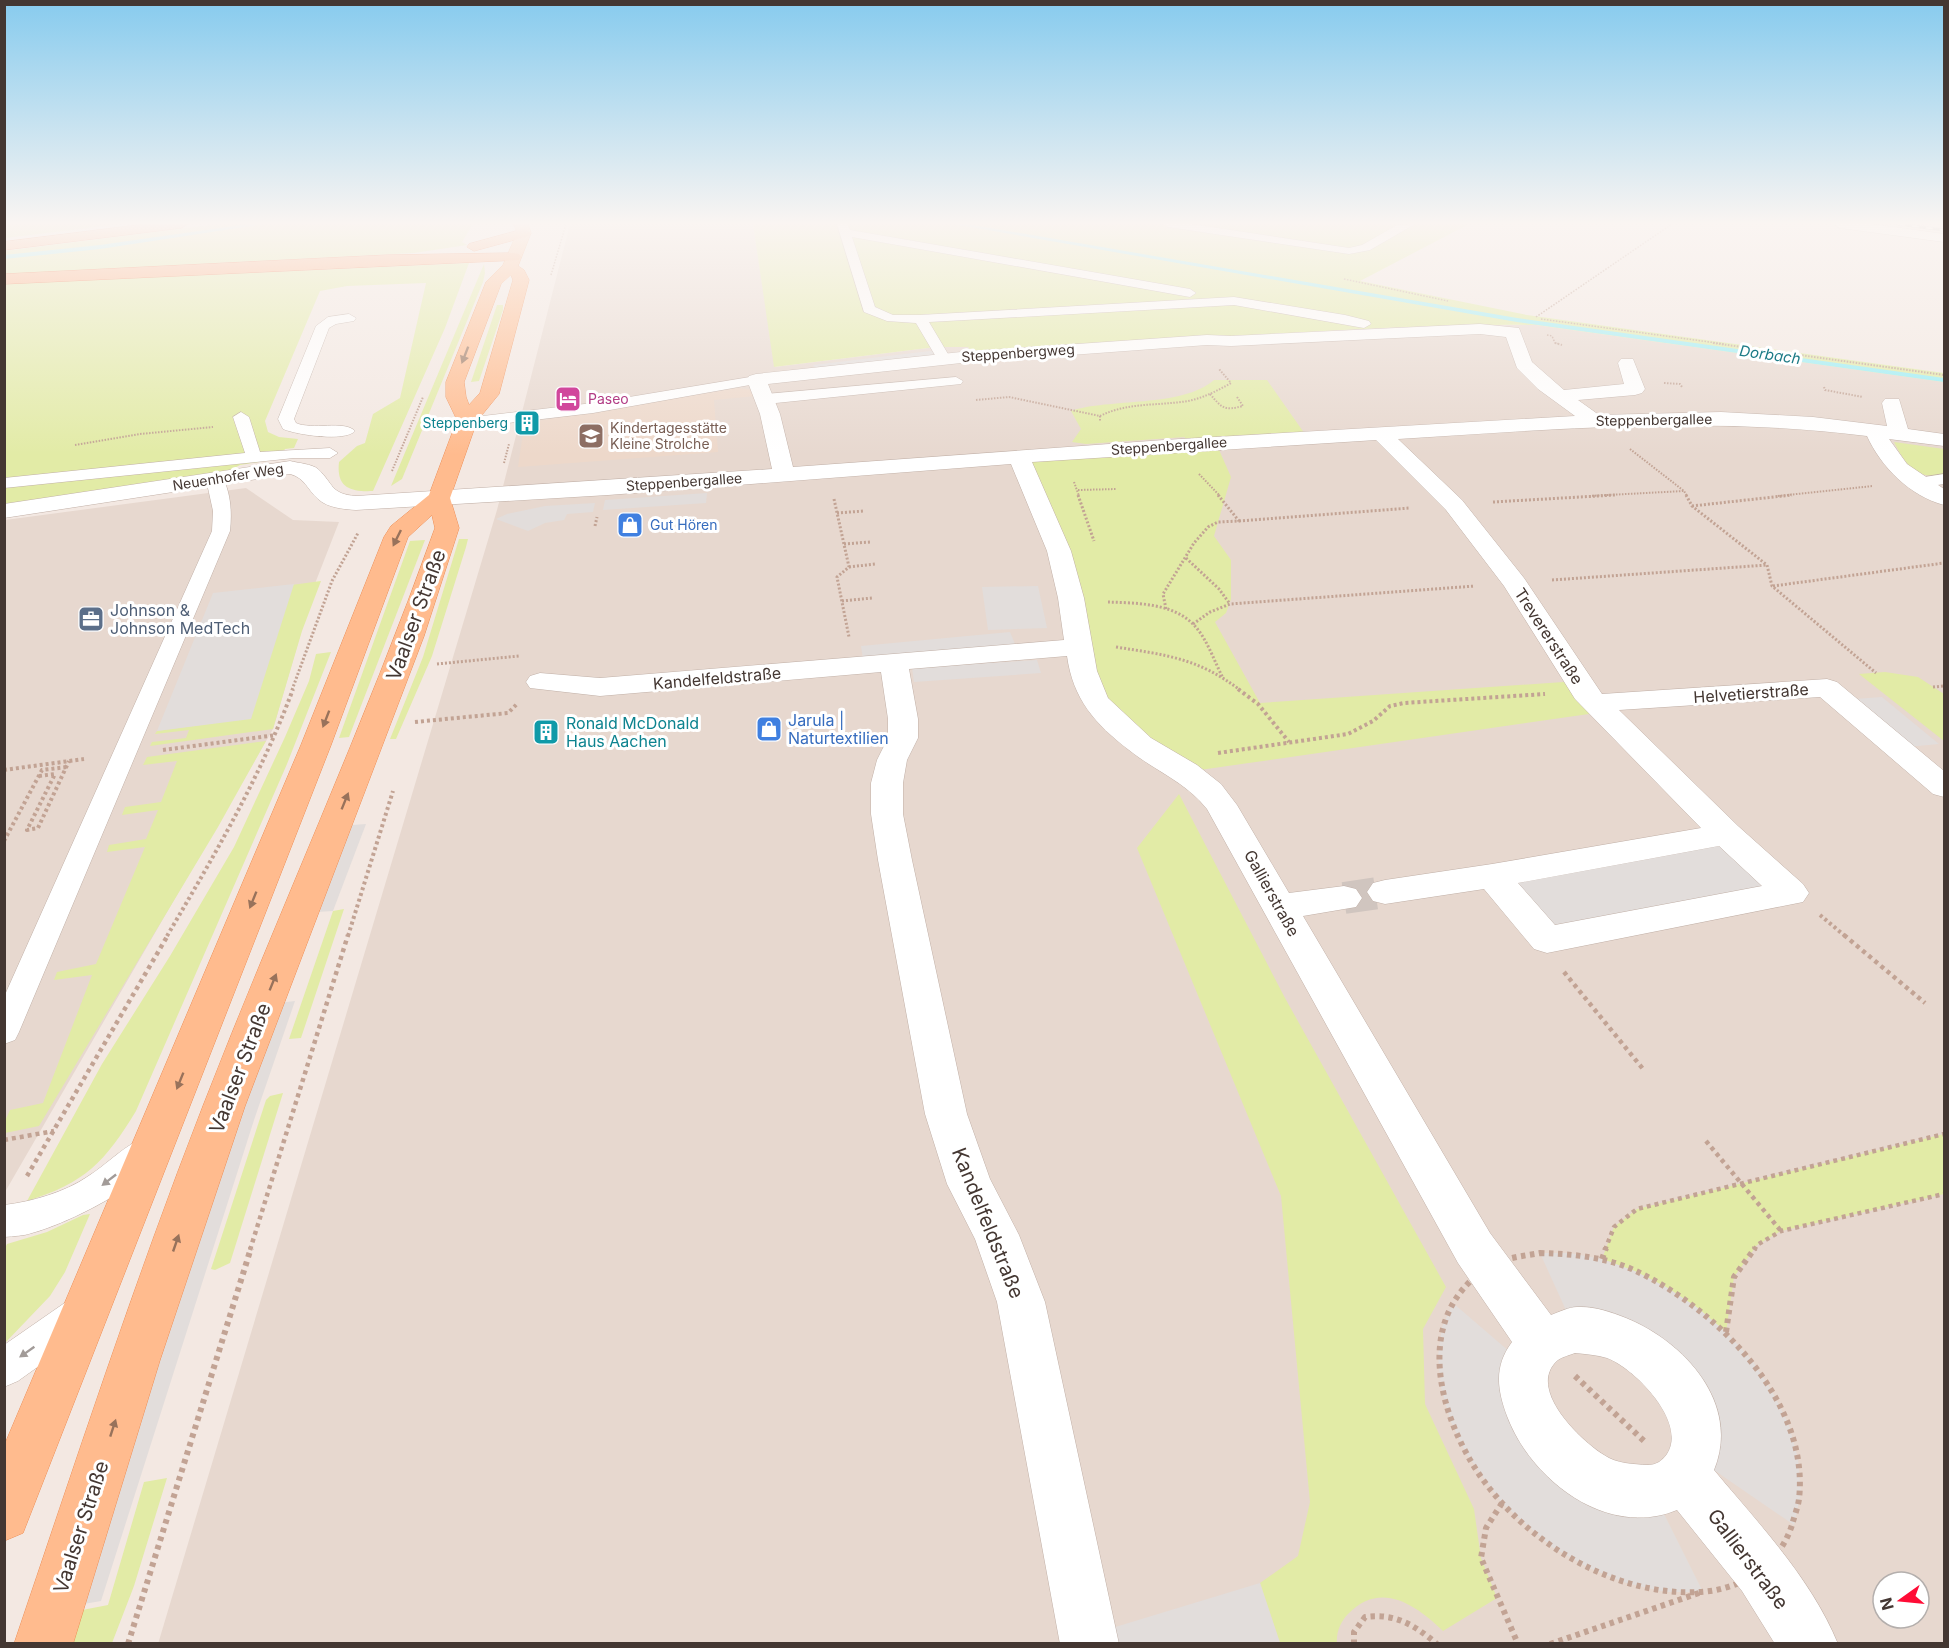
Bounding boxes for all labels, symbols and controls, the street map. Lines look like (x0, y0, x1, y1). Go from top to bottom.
street label: Steppenbergweg (961, 340, 1075, 365)
water label: Dorbach (1738, 341, 1802, 368)
one-way arrow (460, 346, 469, 364)
hotel icon: Paseo (553, 384, 583, 414)
place label: Paseo (588, 390, 629, 407)
building icon: Steppenberg (512, 408, 542, 438)
street label: Steppenbergallee (1596, 410, 1712, 429)
place label: Steppenberg (422, 414, 508, 431)
place label: Kindertagesstätte Kleine Strolche (610, 419, 727, 452)
school or university icon: Kindertagesstätte Kleine Strolche (576, 421, 606, 451)
street label: Steppenbergallee (1110, 433, 1228, 458)
street label: Neuenhofer Weg (171, 459, 285, 494)
street label: Steppenbergallee (625, 469, 743, 494)
shop icon: Gut Hören (615, 510, 645, 540)
place label: Gut Hören (650, 516, 718, 533)
one-way arrow (393, 529, 403, 547)
street label: Vaalser Straße (381, 546, 451, 684)
street label: Trevererstraße (1510, 584, 1588, 688)
place label: Johnson & Johnson MedTech (110, 600, 250, 638)
office icon: Johnson & Johnson MedTech (76, 604, 106, 634)
street label: Kandelfeldstraße (652, 662, 782, 694)
street label: Helvetierstraße (1693, 679, 1809, 707)
place label: Jarula | Naturtextilien (788, 710, 889, 748)
one-way arrow (321, 711, 331, 729)
place label: Ronald McDonald Haus Aachen (566, 713, 699, 751)
shop icon: Jarula | Naturtextilien (754, 714, 784, 744)
building icon: Ronald McDonald Haus Aachen (531, 717, 561, 747)
one-way arrow (341, 792, 350, 810)
street label: Gallierstraße (1240, 846, 1304, 940)
one-way arrow (248, 892, 258, 910)
one-way arrow (269, 973, 278, 991)
street label: Vaalser Straße (204, 999, 276, 1137)
one-way arrow (175, 1072, 185, 1090)
street label: Kandelfeldstraße (947, 1144, 1029, 1302)
one-way arrow (101, 1174, 117, 1187)
one-way arrow (171, 1234, 181, 1252)
one-way arrow (20, 1346, 36, 1358)
one-way arrow (108, 1419, 118, 1437)
street label: Vaalser Straße (48, 1458, 114, 1596)
street label: Gallierstraße (1702, 1504, 1794, 1614)
north arrow (1871, 1570, 1931, 1630)
text: N (1875, 1595, 1898, 1612)

